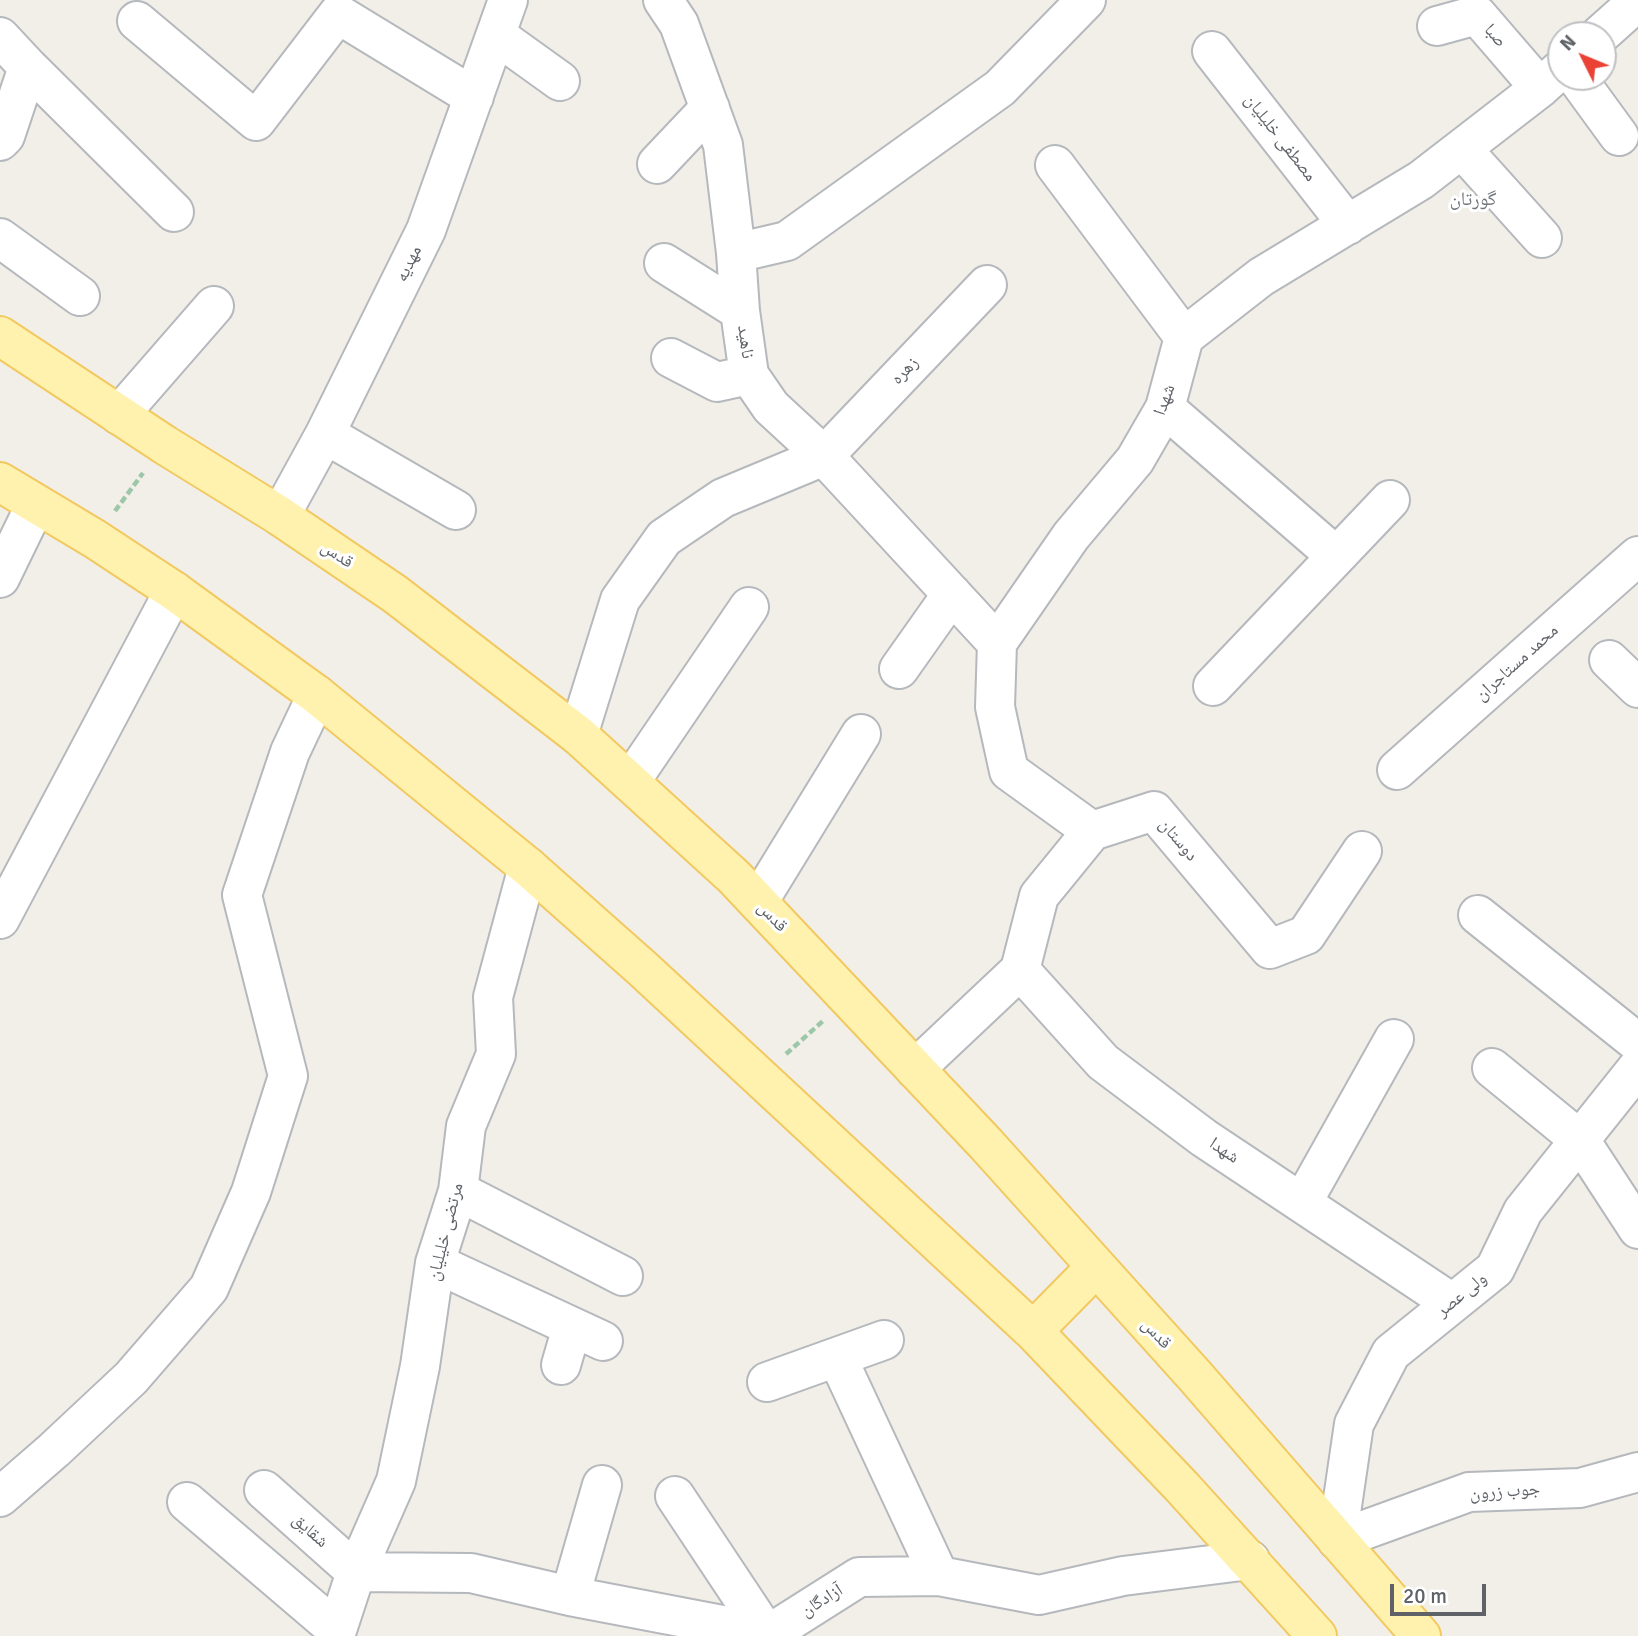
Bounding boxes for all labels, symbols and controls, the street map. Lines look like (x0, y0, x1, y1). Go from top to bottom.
street label: صبا (1479, 20, 1511, 52)
north arrow (1547, 21, 1617, 91)
text: N (1555, 30, 1581, 56)
street label: مصطفی خلیلیان (1239, 90, 1321, 186)
district label: گورتان (1450, 189, 1496, 211)
street label: مهدیه (391, 242, 427, 286)
street label: ناهید (732, 324, 758, 360)
street label: زهره (887, 352, 923, 390)
street label: شهدا (1149, 381, 1181, 419)
street label: قدس (317, 536, 357, 574)
street label: محمد مستاجران (1471, 620, 1563, 706)
street label: دوستان (1154, 814, 1202, 866)
street label: قدس (752, 897, 792, 937)
street label: شهدا (1205, 1133, 1243, 1169)
street label: مرتضی خلیلیان (423, 1181, 469, 1283)
street label: ولی عصر (1432, 1268, 1492, 1322)
street label: قدس (1136, 1314, 1176, 1354)
street label: جوب زرون (1469, 1479, 1541, 1505)
street label: شقایق (288, 1509, 332, 1553)
scale bar (1393, 1570, 1489, 1614)
street label: آزادگان (797, 1580, 847, 1622)
text: 20 m (1403, 1583, 1447, 1609)

